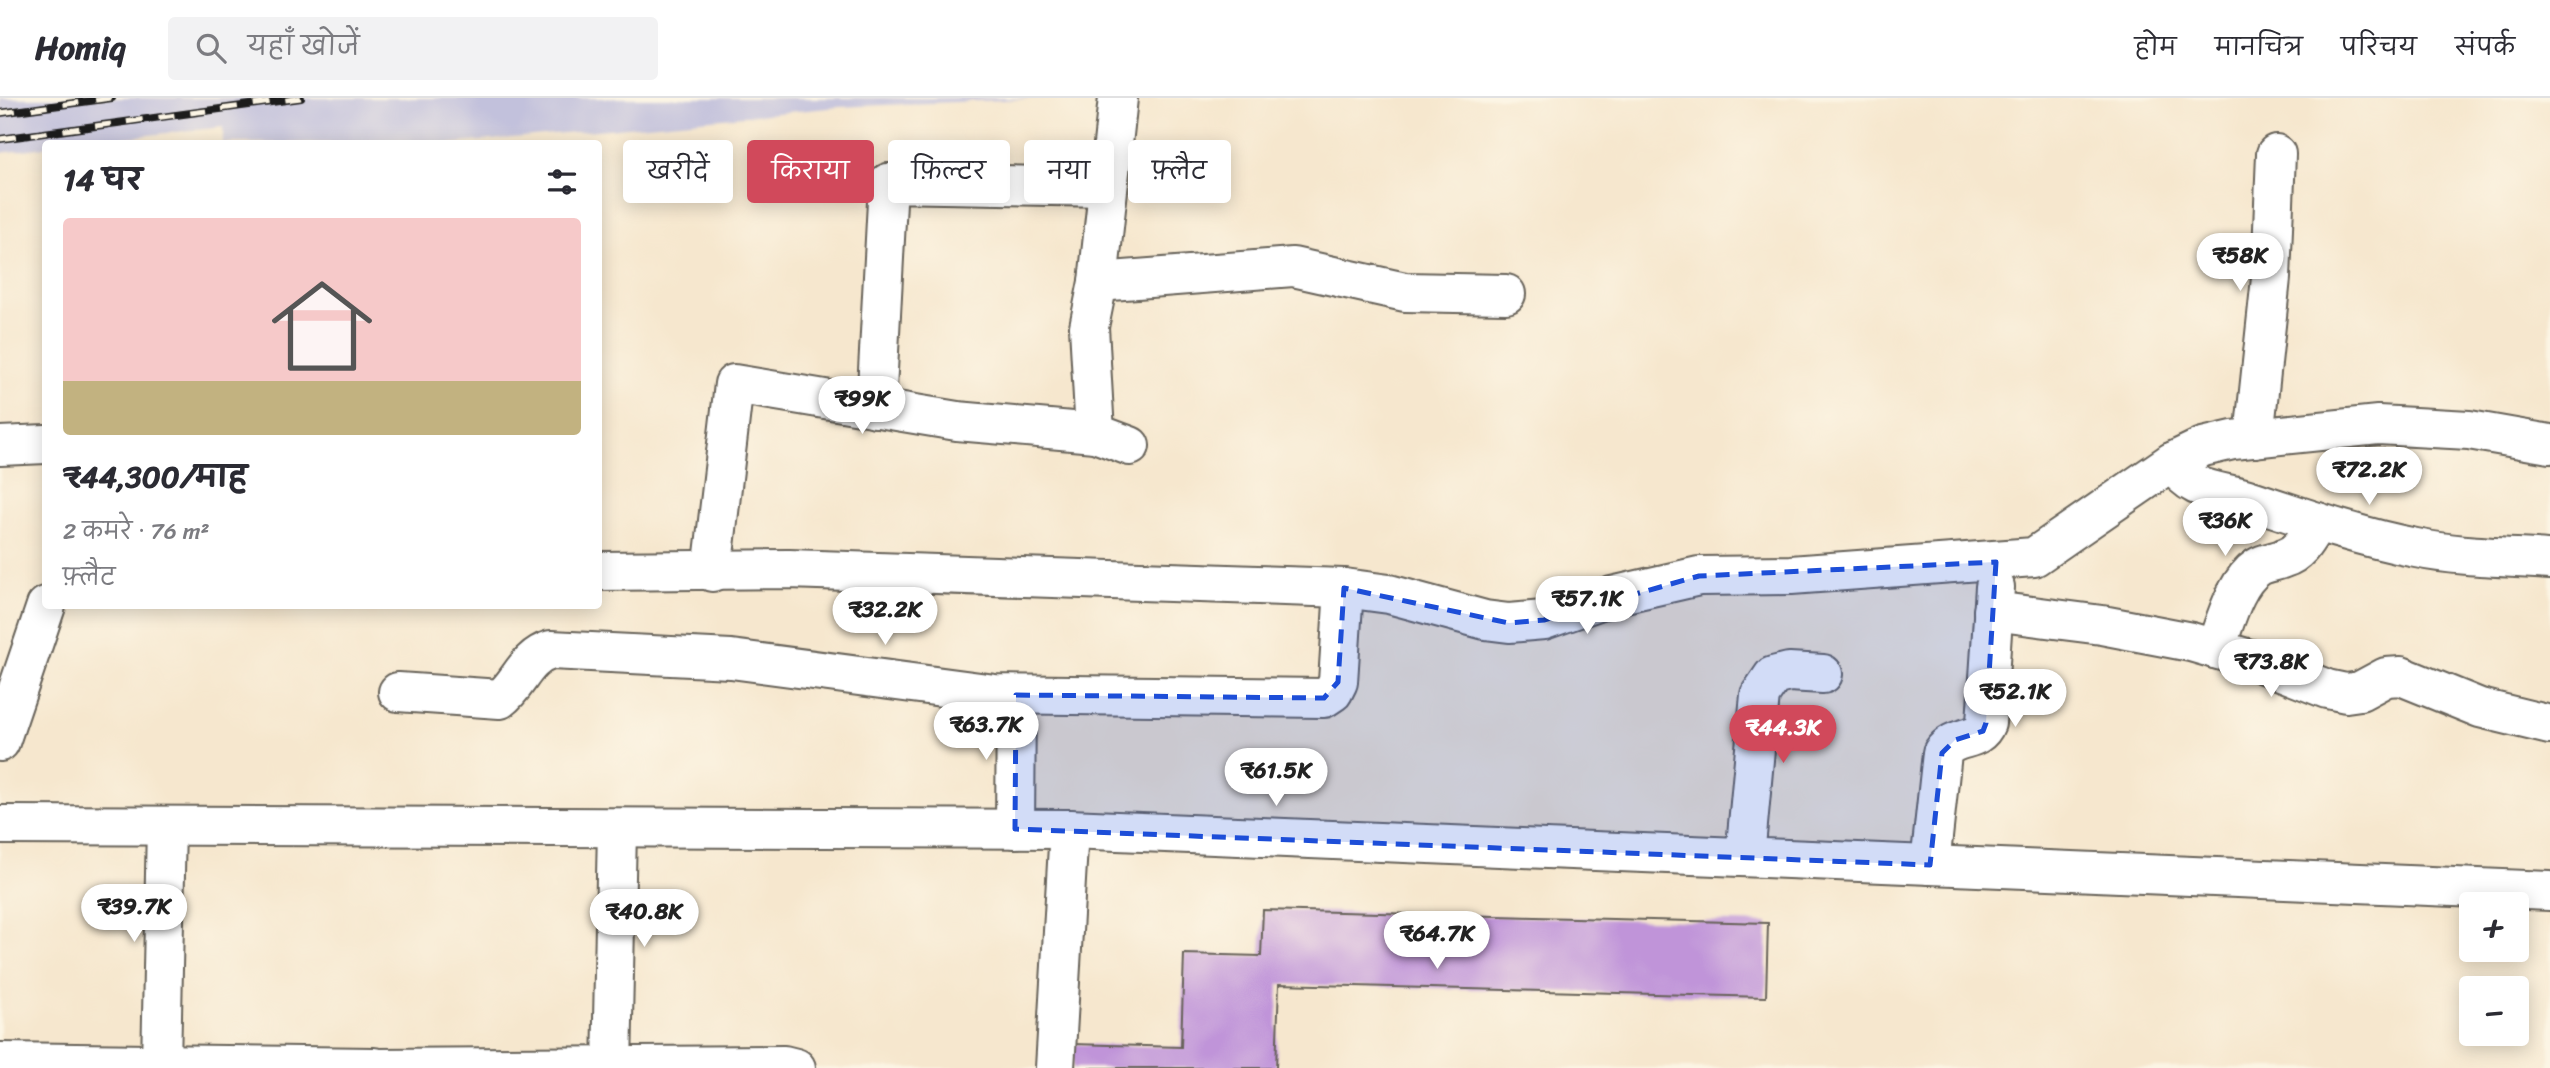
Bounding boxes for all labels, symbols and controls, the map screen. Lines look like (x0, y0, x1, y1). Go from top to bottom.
search box (168, 17, 658, 80)
text: Homiq (35, 19, 126, 77)
text: यहाँ खोजें (248, 23, 360, 69)
text: होम (2134, 26, 2177, 68)
text: मानचित्र (2215, 26, 2303, 68)
text: परिचय (2341, 26, 2417, 68)
text: संपर्क (2455, 26, 2515, 68)
icon: search (192, 29, 230, 67)
chip: खरीदें (623, 140, 733, 203)
chip: किराया (747, 140, 874, 203)
chip: फ़िल्टर (888, 140, 1010, 203)
chip: नया (1024, 140, 1114, 203)
chip: फ़्लैट (1128, 140, 1231, 203)
text: 14 घर (63, 153, 142, 207)
icon: filters (543, 163, 581, 201)
pin: ₹58K (2199, 234, 2281, 293)
text: ₹58K (2213, 235, 2267, 276)
icon: home (259, 263, 385, 389)
pin: ₹99K (821, 376, 903, 436)
text: ₹99K (834, 378, 890, 419)
pin: ₹72.2K (2312, 448, 2426, 507)
text: ₹72.2K (2332, 449, 2406, 490)
text: ₹44,300/माह (63, 450, 247, 504)
pin: ₹36K (2184, 498, 2266, 558)
text: ₹36K (2199, 500, 2251, 541)
text: 2 कमरे · 76 m² (63, 511, 209, 552)
text: फ़्लैट (63, 557, 115, 598)
pin: ₹57.1K (1530, 576, 1644, 636)
text: ₹57.1K (1552, 578, 1622, 619)
pin: ₹32.2K (828, 588, 942, 647)
text: ₹32.2K (849, 589, 921, 630)
pin: ₹73.8K (2214, 640, 2328, 699)
text: ₹73.8K (2234, 641, 2308, 682)
pin: ₹52.1K (1958, 670, 2072, 729)
text: ₹52.1K (1979, 671, 2051, 712)
pin: ₹63.7K (929, 702, 1043, 762)
text: ₹63.7K (950, 704, 1022, 745)
pin: ₹44.3K (1726, 706, 1840, 765)
text: ₹44.3K (1745, 707, 1821, 748)
pin: ₹61.5K (1219, 748, 1333, 808)
text: ₹61.5K (1241, 750, 1311, 791)
pin: ₹39.7K (77, 884, 191, 944)
text: ₹39.7K (97, 886, 171, 927)
pin: ₹40.8K (587, 890, 701, 949)
text: ₹40.8K (606, 891, 682, 932)
map controls (2459, 892, 2529, 1046)
button: + (2459, 892, 2529, 962)
pin: ₹64.7K (1380, 912, 1494, 971)
text: ₹64.7K (1400, 913, 1474, 954)
button: − (2459, 976, 2529, 1046)

